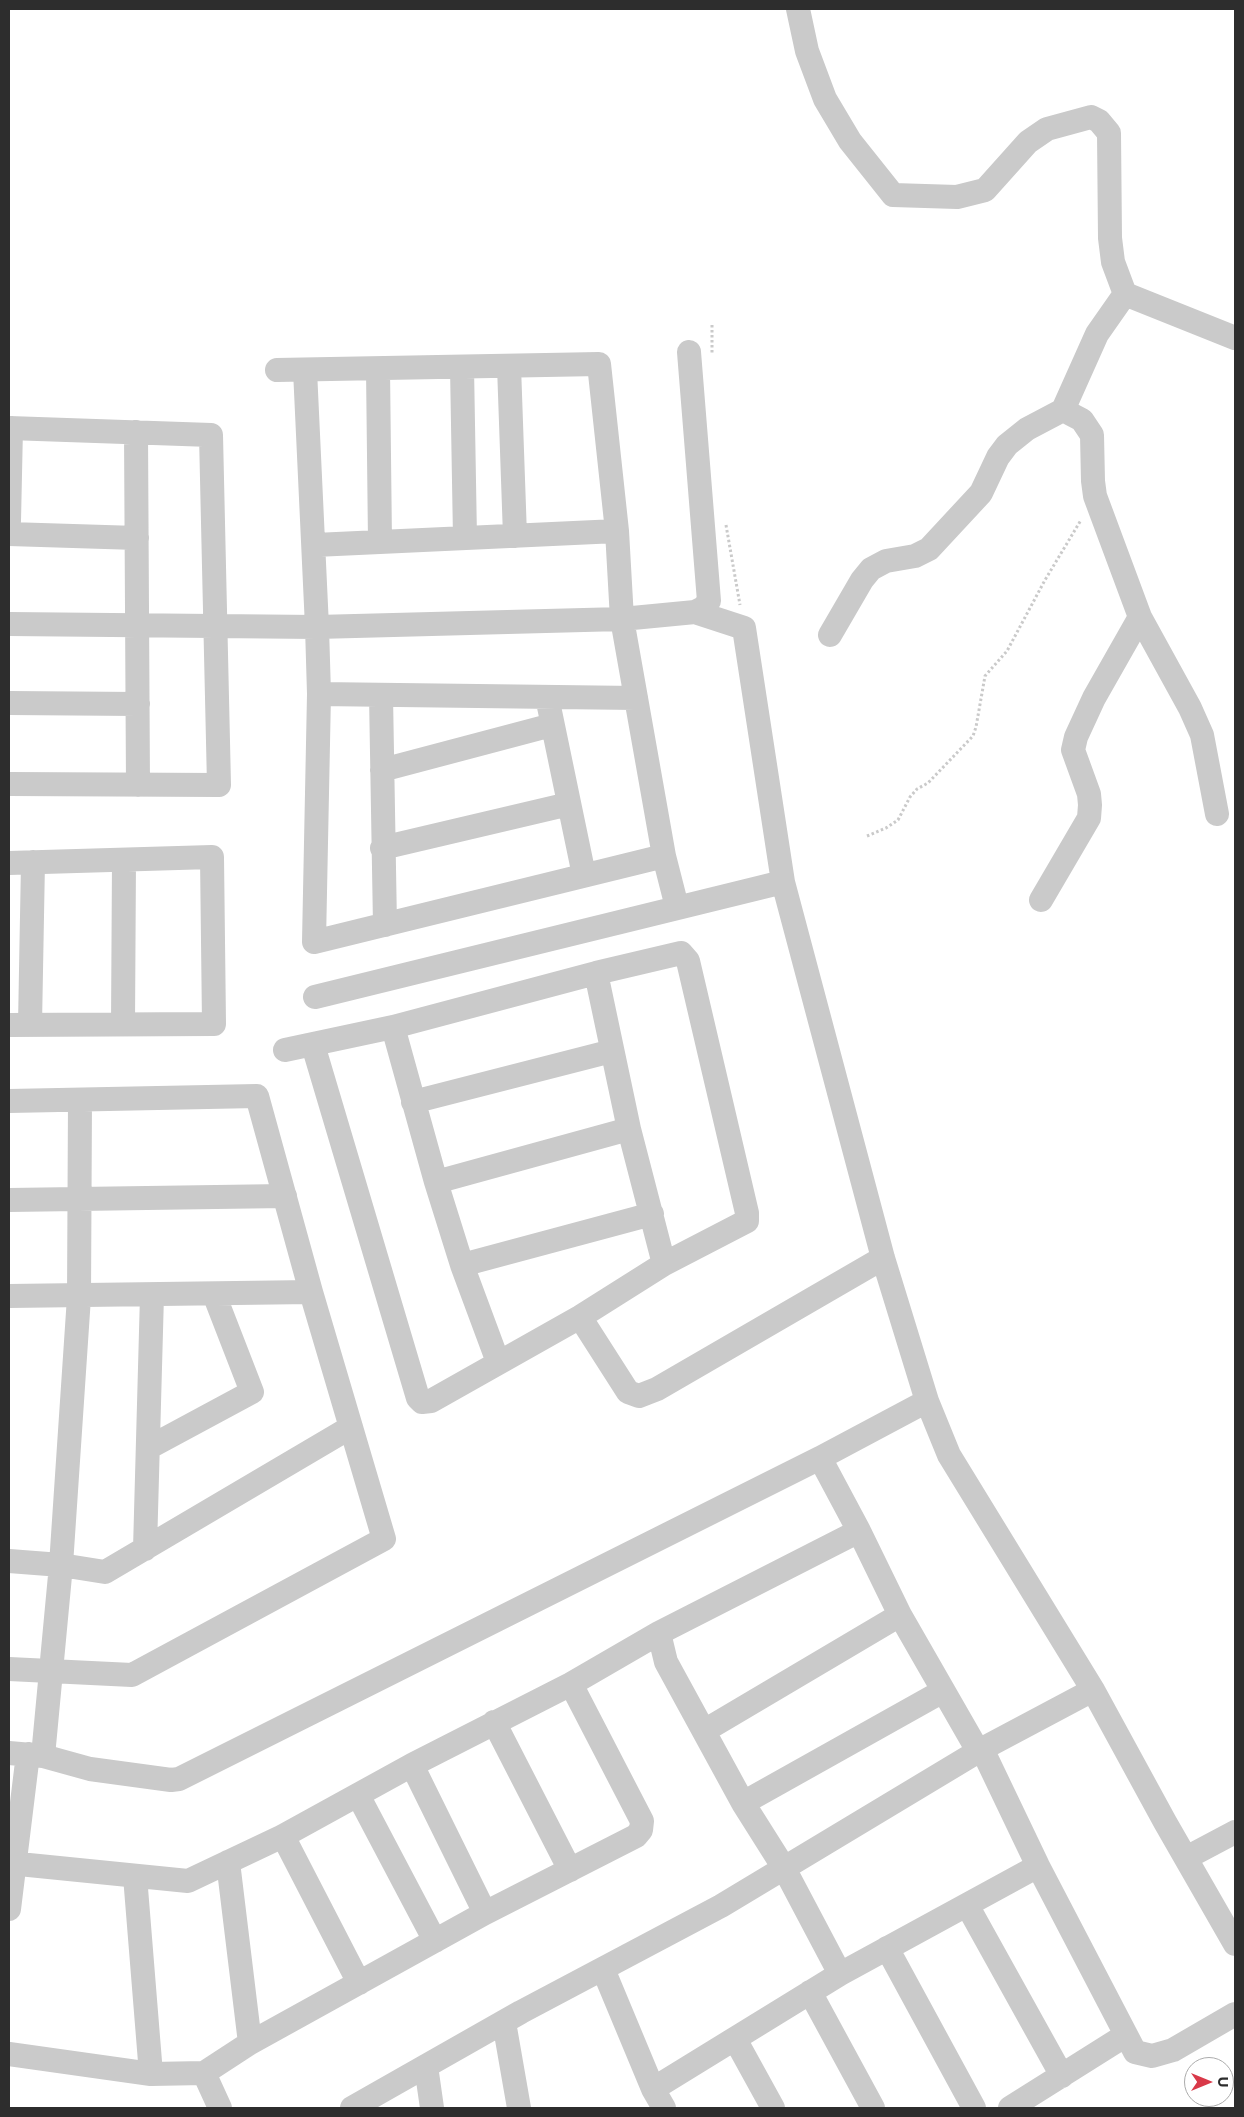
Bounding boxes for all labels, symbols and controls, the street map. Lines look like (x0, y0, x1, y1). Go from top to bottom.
north arrow (1184, 2057, 1234, 2107)
text: U (1214, 2076, 1232, 2088)

